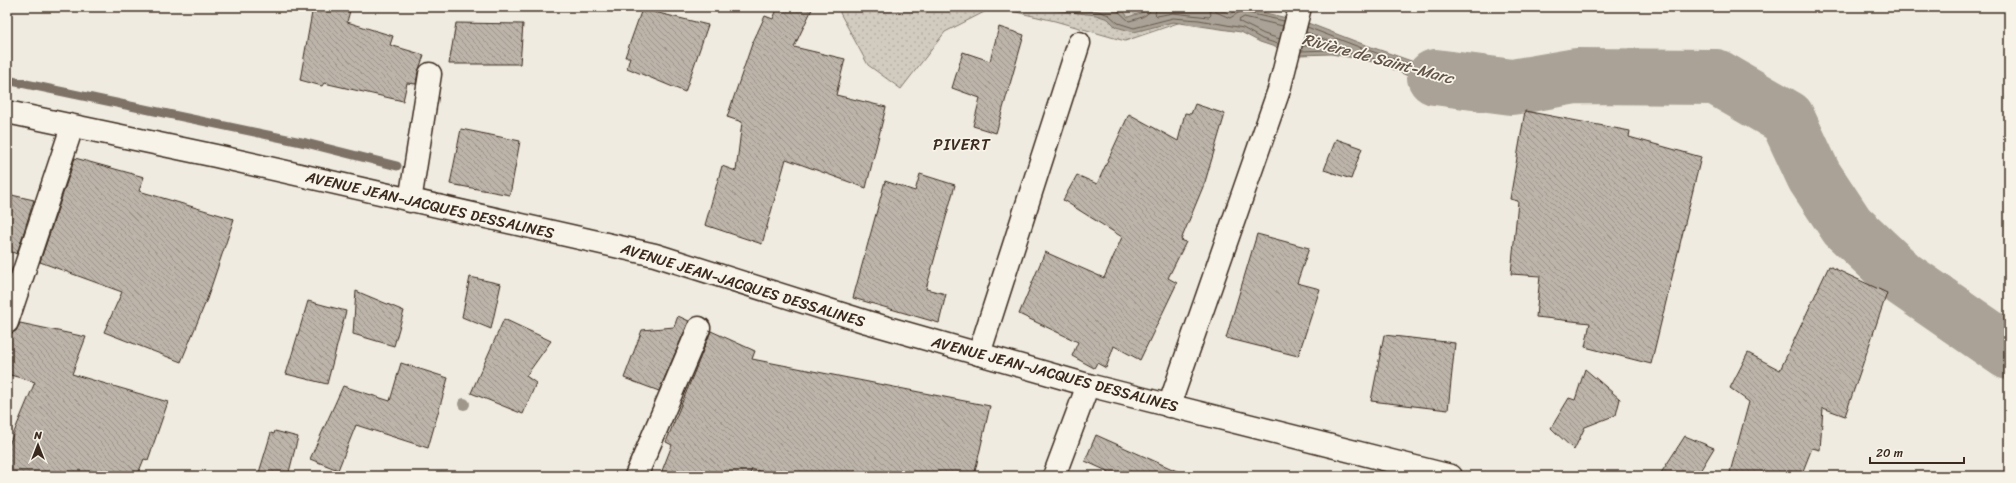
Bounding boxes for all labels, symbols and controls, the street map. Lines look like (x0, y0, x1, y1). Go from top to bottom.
water label: Rivière de Saint-Marc (1299, 24, 1459, 93)
district label: PIVERT (933, 130, 991, 159)
street label: AVENUE JEAN-JACQUES DESSALINES (302, 163, 557, 246)
street label: AVENUE JEAN-JACQUES DESSALINES (617, 235, 869, 335)
street label: AVENUE JEAN-JACQUES DESSALINES (928, 328, 1182, 420)
north arrow (18, 425, 58, 465)
text: N (33, 426, 42, 445)
scale bar (1870, 439, 1964, 465)
text: 20 m (1876, 442, 1903, 464)

